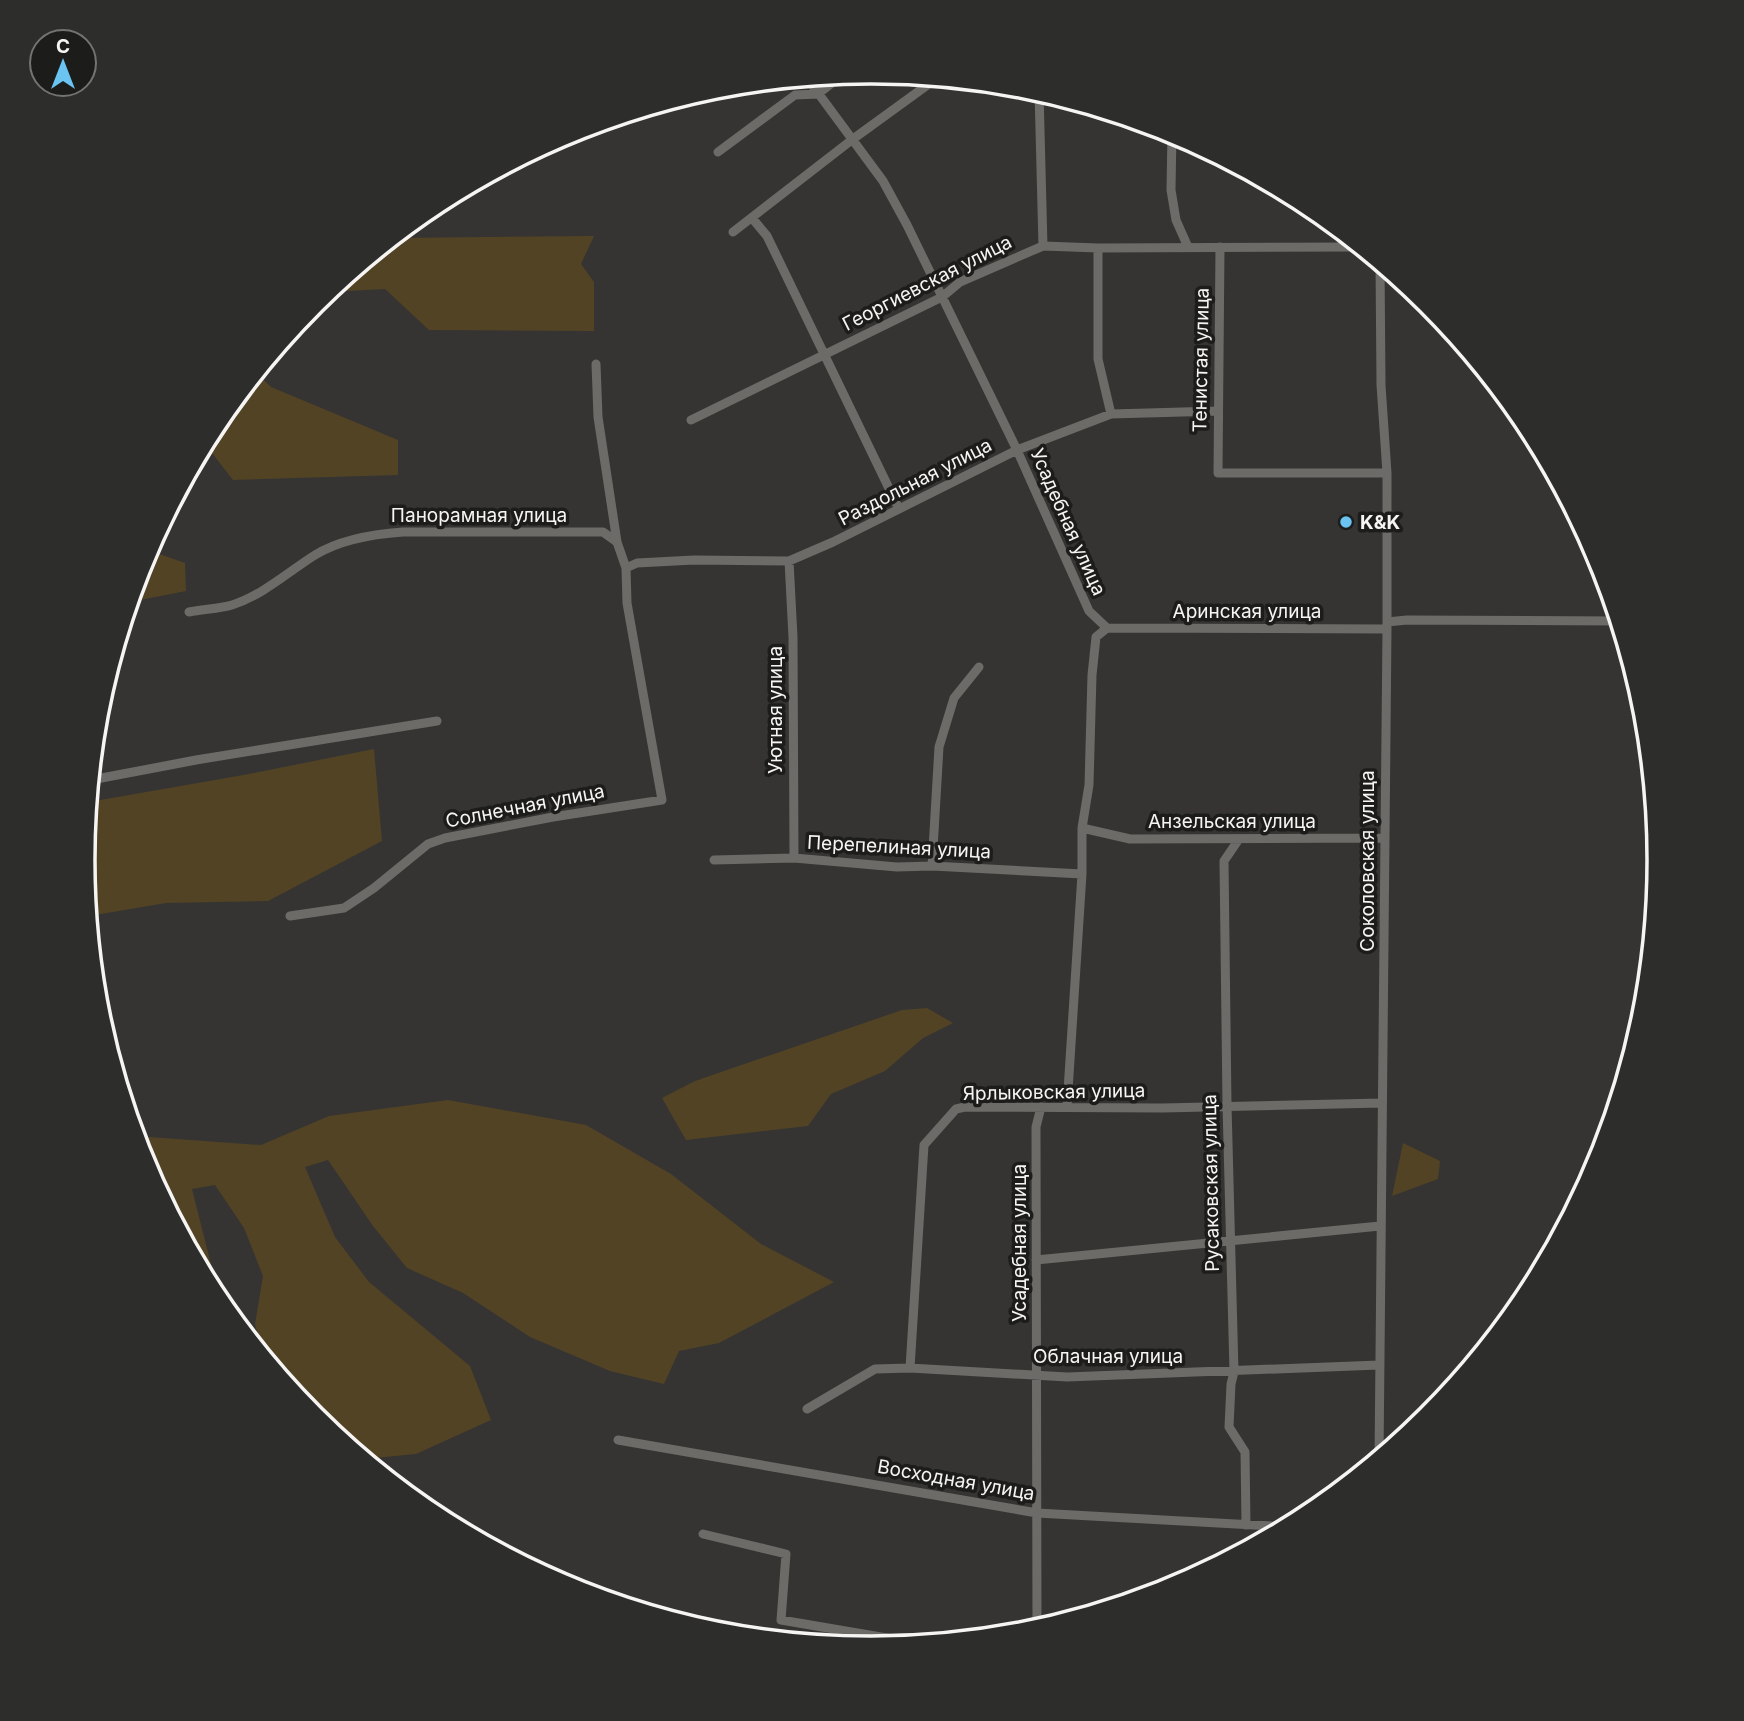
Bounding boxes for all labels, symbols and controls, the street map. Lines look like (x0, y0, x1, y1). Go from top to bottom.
north arrow (28, 28, 98, 98)
text: С (56, 35, 70, 58)
street label: Георгиевская улица (838, 230, 1016, 336)
street label: Тенистая улица (1188, 288, 1214, 432)
street label: Раздольная улица (835, 433, 995, 531)
street label: Усадебная улица (1025, 445, 1111, 599)
street label: Панорамная улица (391, 504, 567, 527)
place label: K&K (1360, 511, 1400, 534)
marker: K&K (1338, 514, 1354, 530)
street label: Аринская улица (1173, 600, 1321, 623)
street label: Уютная улица (764, 646, 787, 774)
street label: Соколовская улица (1356, 770, 1379, 952)
street label: Солнечная улица (444, 779, 606, 833)
street label: Анзельская улица (1148, 810, 1316, 833)
street label: Перепелиная улица (806, 831, 992, 863)
street label: Ярлыковская улица (963, 1079, 1145, 1105)
street label: Русаковская улица (1198, 1094, 1224, 1272)
street label: Усадебная улица (1008, 1164, 1031, 1322)
street label: Облачная улица (1033, 1345, 1183, 1368)
street label: Восходная улица (876, 1455, 1036, 1505)

